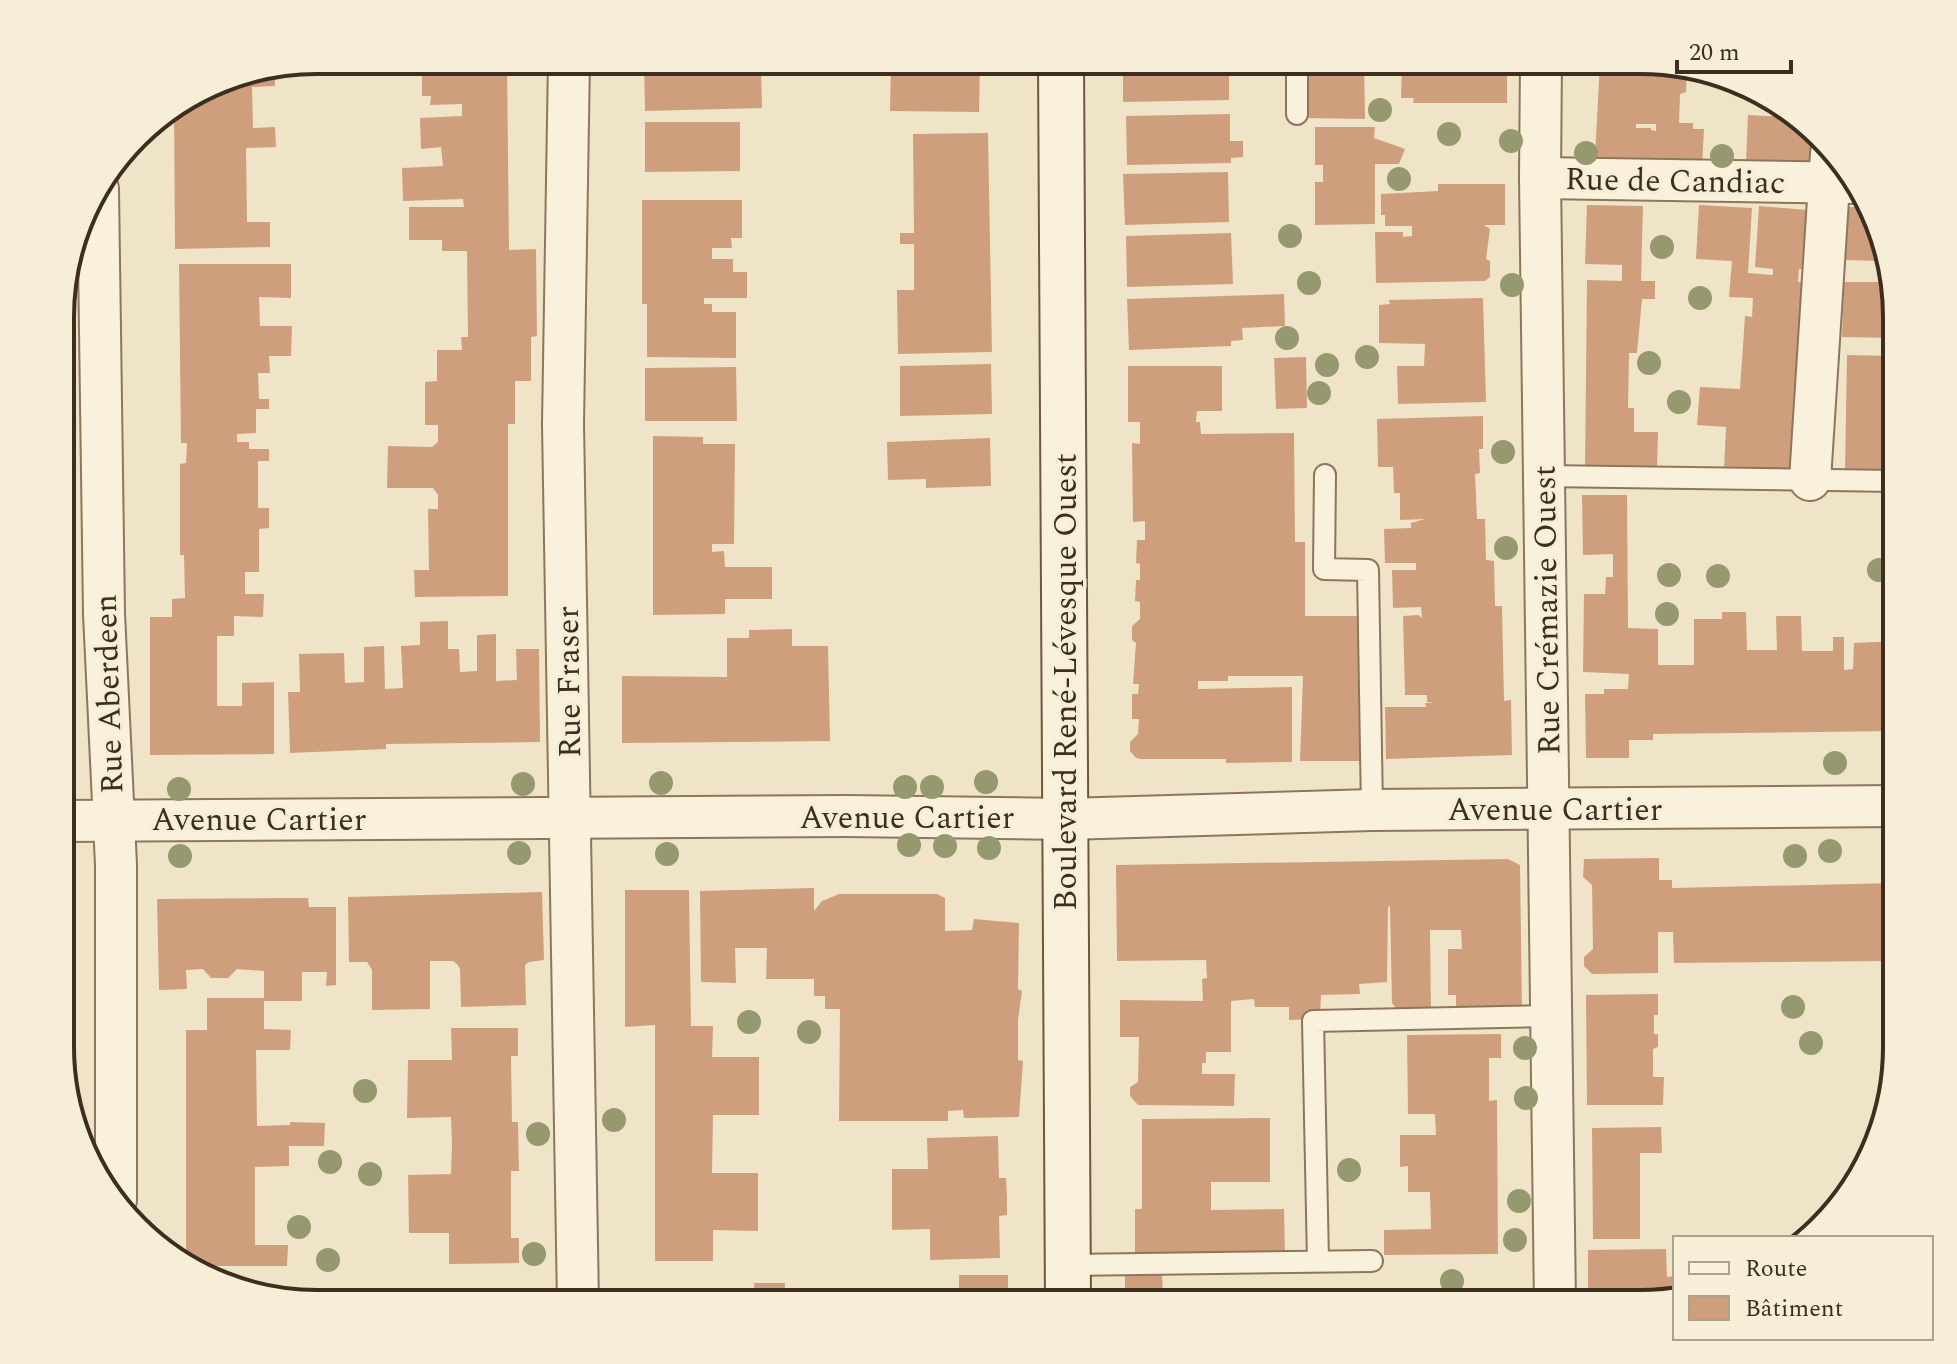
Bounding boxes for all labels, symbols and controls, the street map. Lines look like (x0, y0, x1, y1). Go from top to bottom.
scale bar (1677, 24, 1791, 74)
text: 20 m (1689, 35, 1740, 71)
street label: Rue de Candiac (1564, 155, 1786, 208)
street label: Boulevard René-Lévesque Ouest (1042, 453, 1091, 911)
street label: Rue Crémazie Ouest (1520, 465, 1575, 755)
street label: Rue Aberdeen (82, 593, 137, 795)
street label: Rue Fraser (544, 606, 595, 758)
street label: Avenue Cartier (1448, 786, 1662, 835)
street label: Avenue Cartier (800, 794, 1014, 843)
street label: Avenue Cartier (152, 796, 366, 845)
legend (1673, 1236, 1933, 1340)
text: Route (1745, 1251, 1807, 1287)
text: Bâtiment (1745, 1291, 1843, 1327)

